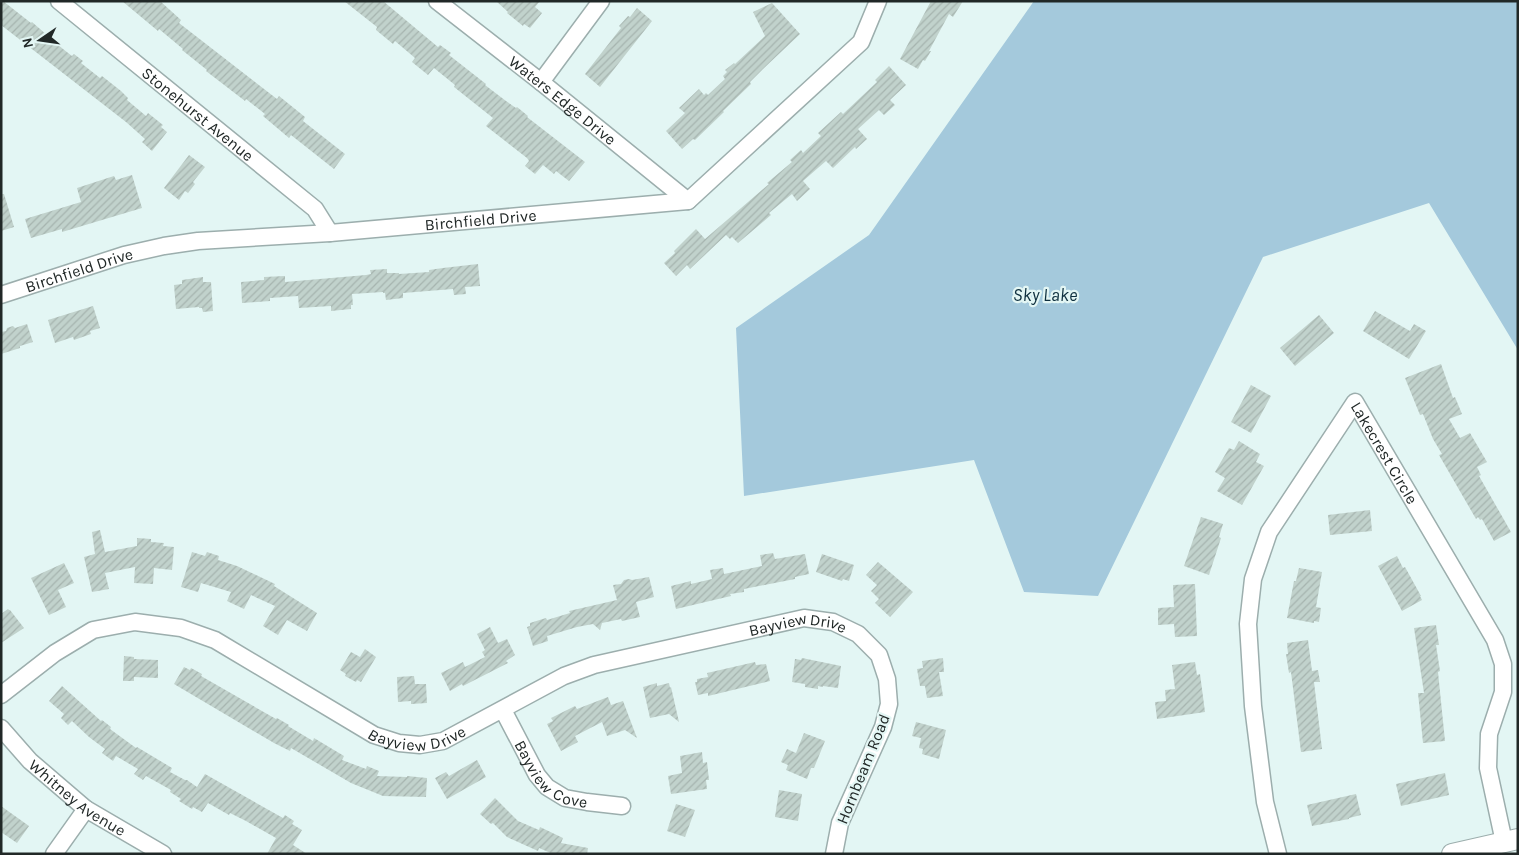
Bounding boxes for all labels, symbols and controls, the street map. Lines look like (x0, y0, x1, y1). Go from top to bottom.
north arrow (15, 15, 65, 65)
text: N (18, 36, 37, 50)
street label: Waters Edge Drive (505, 51, 620, 149)
street label: Stonehurst Avenue (138, 63, 258, 165)
street label: Birchfield Drive (424, 205, 537, 234)
street label: Birchfield Drive (23, 244, 135, 296)
water label: Sky Lake (1013, 284, 1077, 306)
street label: Lakecrest Circle (1347, 398, 1422, 507)
street label: Bayview Drive (747, 608, 850, 640)
street label: Hornbeam Road (832, 711, 894, 827)
street label: Bayview Drive (365, 721, 469, 755)
street label: Bayview Cove (511, 737, 589, 811)
street label: Whitney Avenue (25, 755, 129, 840)

